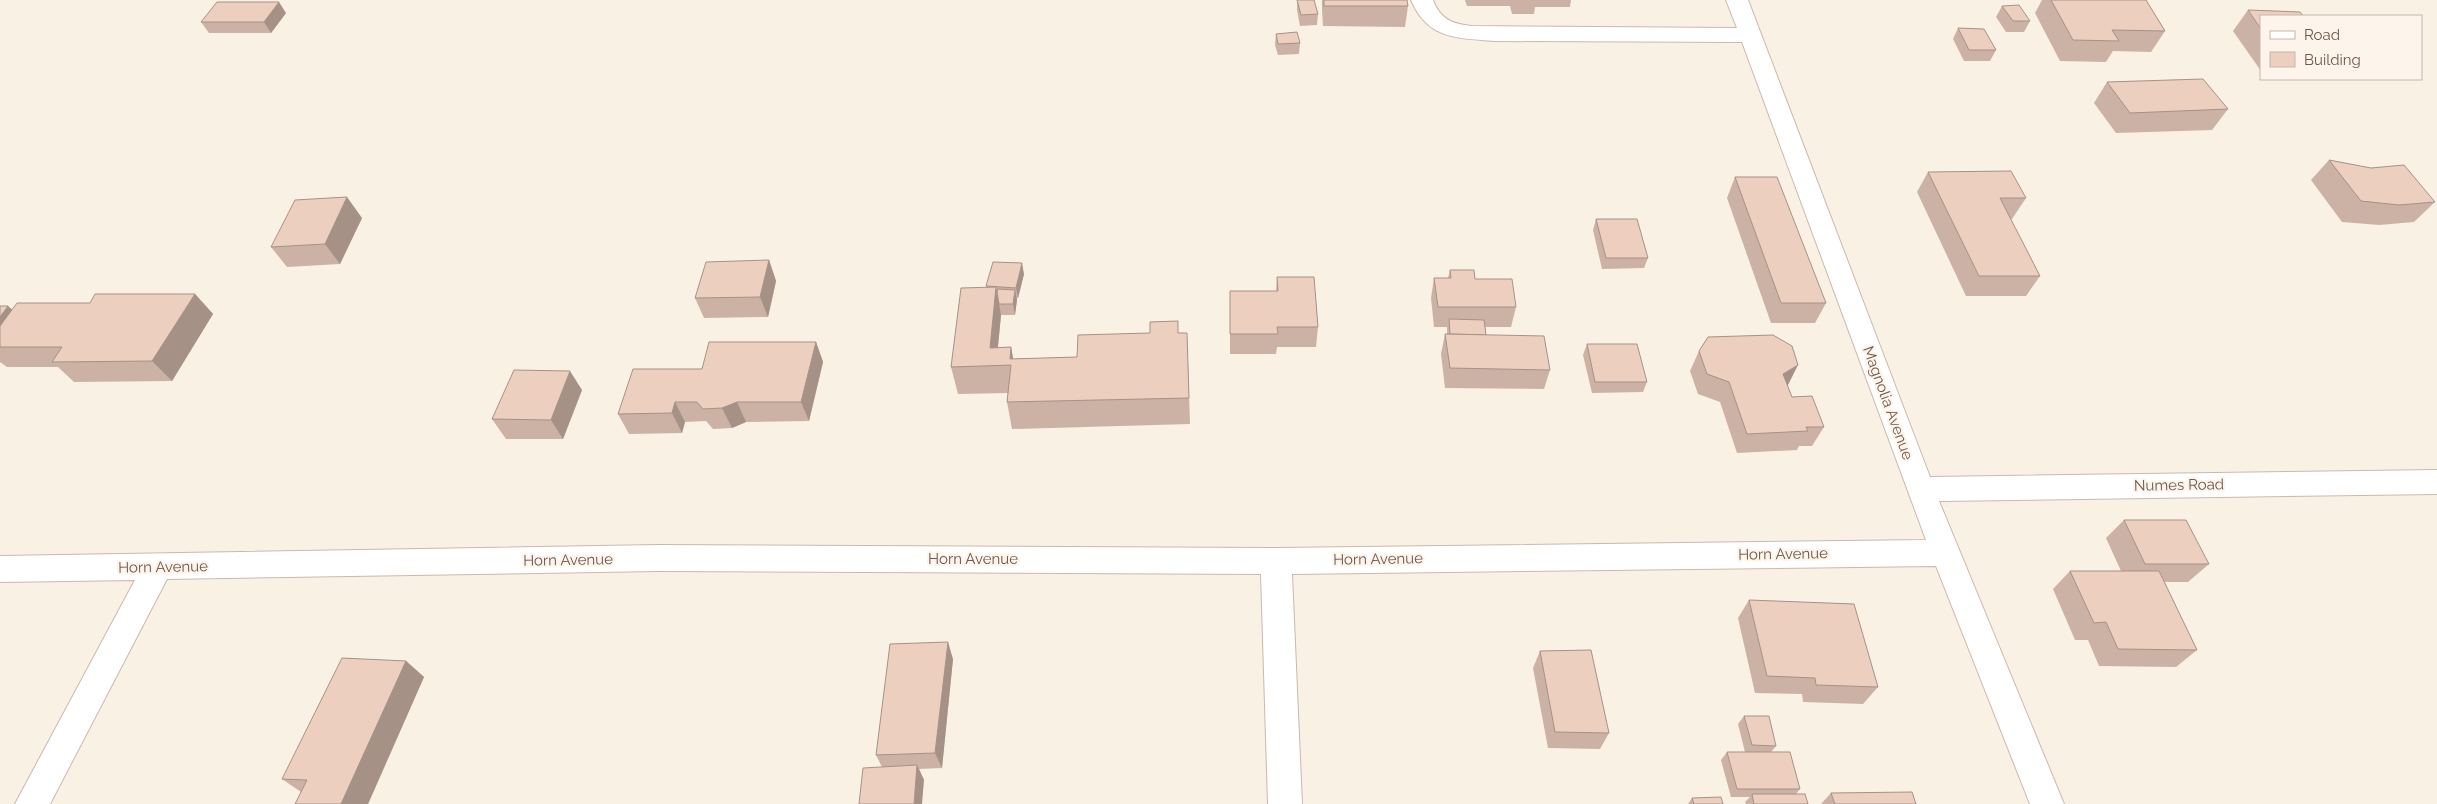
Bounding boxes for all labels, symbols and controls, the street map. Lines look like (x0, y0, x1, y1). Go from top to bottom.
legend (2260, 15, 2422, 80)
text: Road (2304, 26, 2340, 44)
text: Building (2304, 51, 2361, 69)
street label: Magnolia Avenue (1859, 344, 1917, 463)
street label: Numes Road (2134, 475, 2224, 495)
street label: Horn Avenue (1738, 544, 1828, 564)
street label: Horn Avenue (1333, 549, 1423, 569)
street label: Horn Avenue (523, 550, 613, 570)
street label: Horn Avenue (928, 550, 1018, 568)
street label: Horn Avenue (118, 557, 208, 577)

